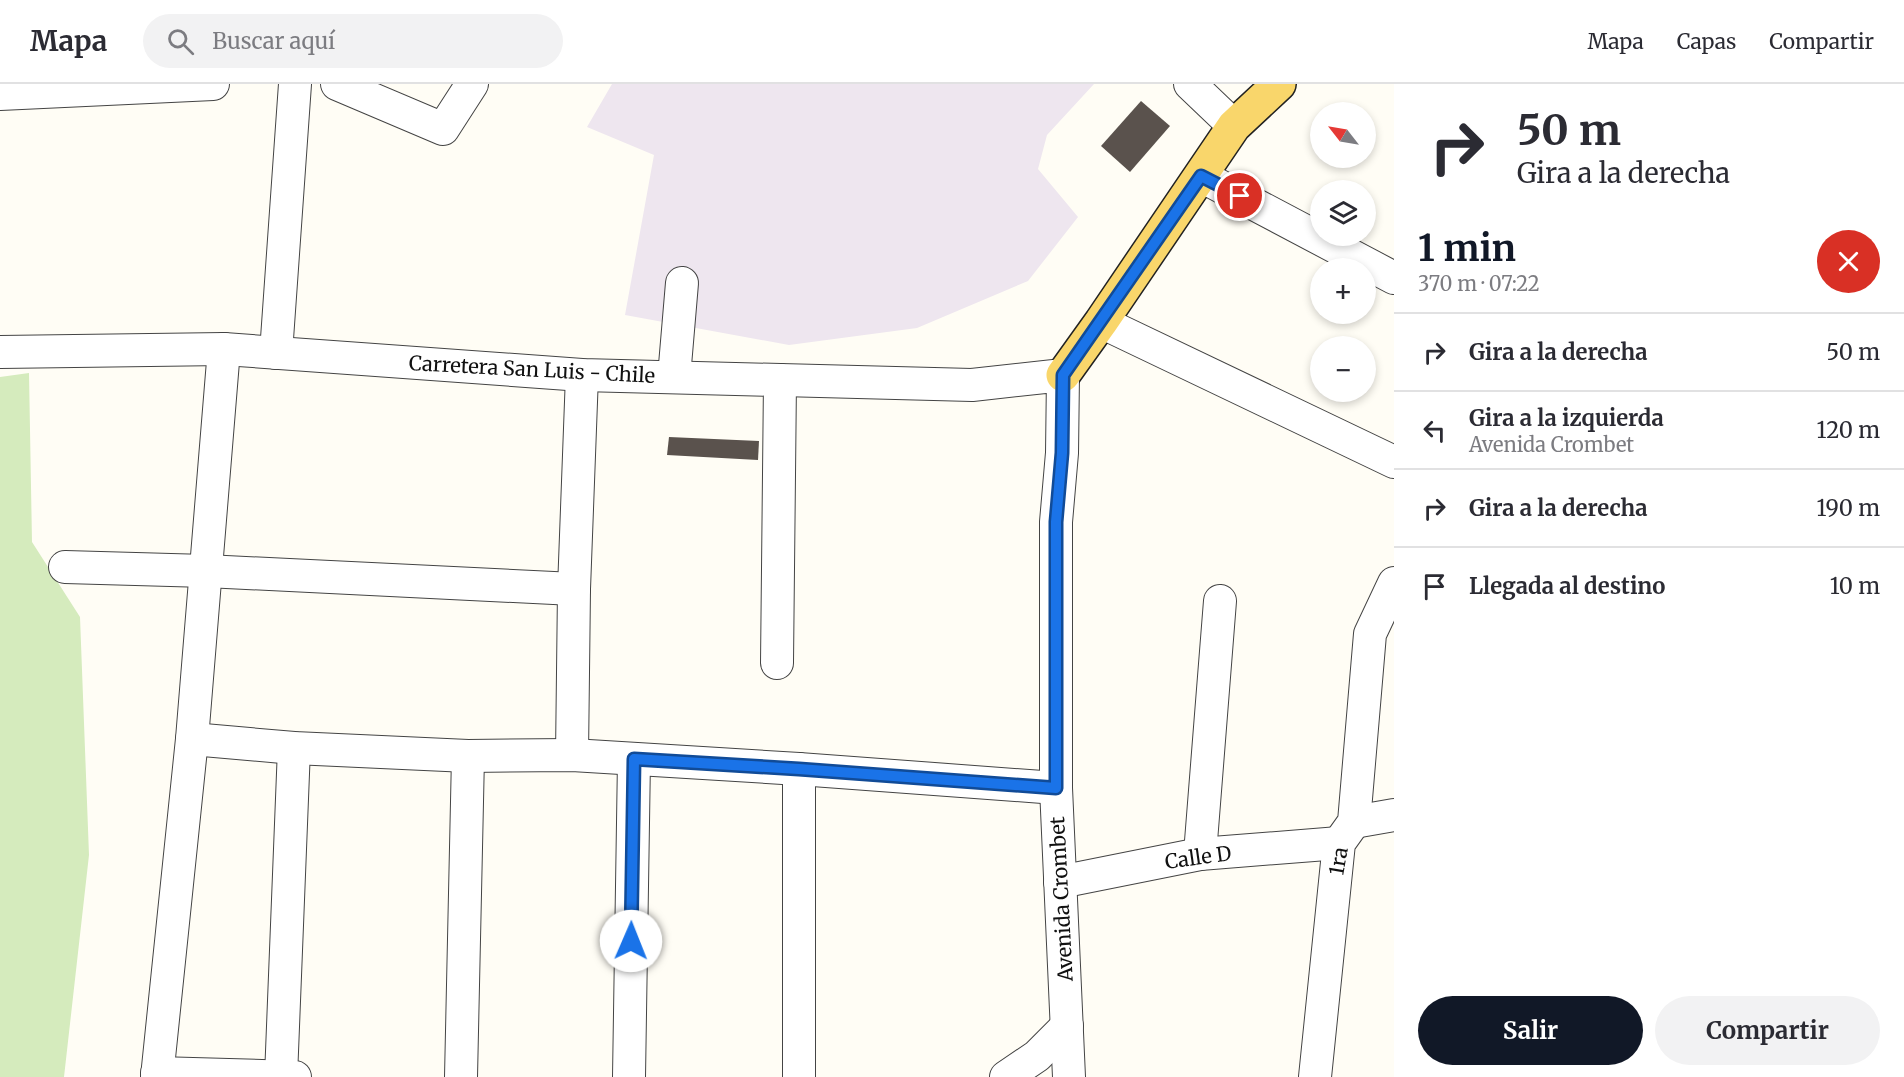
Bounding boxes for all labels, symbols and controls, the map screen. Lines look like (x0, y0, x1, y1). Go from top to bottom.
search box (143, 14, 563, 68)
text: Mapa (30, 23, 107, 59)
icon: search (164, 25, 197, 58)
text: Buscar aquí (212, 27, 335, 55)
text: Mapa (1587, 28, 1644, 55)
text: Capas (1677, 28, 1736, 55)
text: Compartir (1769, 28, 1874, 55)
north arrow (1310, 102, 1376, 168)
map controls (1310, 102, 1376, 402)
text: 50 m (1517, 104, 1621, 156)
icon: right (1418, 108, 1496, 186)
text: Gira a la derecha (1517, 156, 1730, 190)
pin (1214, 170, 1265, 221)
icon: arrive (1223, 179, 1256, 212)
button: layers (1310, 180, 1376, 246)
text: 1 min (1418, 226, 1516, 271)
button: close (1817, 230, 1880, 293)
button: + (1310, 258, 1376, 324)
text: 370 m · 07:22 (1418, 271, 1540, 296)
button: − (1310, 336, 1376, 402)
icon: right (1418, 336, 1451, 369)
text: Gira a la derecha (1469, 338, 1647, 366)
text: 50 m (1826, 338, 1880, 366)
street label: Carretera San Luis - Chile (408, 350, 656, 388)
text: Gira a la izquierda (1469, 404, 1664, 432)
icon: left (1418, 414, 1451, 447)
text: 120 m (1816, 416, 1880, 444)
text: Avenida Crombet (1469, 432, 1634, 457)
icon: right (1418, 492, 1451, 525)
text: Gira a la derecha (1469, 494, 1647, 522)
text: 190 m (1817, 494, 1880, 522)
icon: arrive (1418, 570, 1451, 603)
text: Llegada al destino (1469, 572, 1665, 600)
text: 10 m (1830, 572, 1880, 600)
street label: Avenida Crombet (1044, 816, 1078, 983)
street label: Calle D (1163, 840, 1233, 874)
street label: 1ra (1323, 845, 1353, 877)
position arrow (599, 909, 663, 973)
button: Salir (1418, 996, 1643, 1065)
button: Compartir (1655, 996, 1880, 1065)

